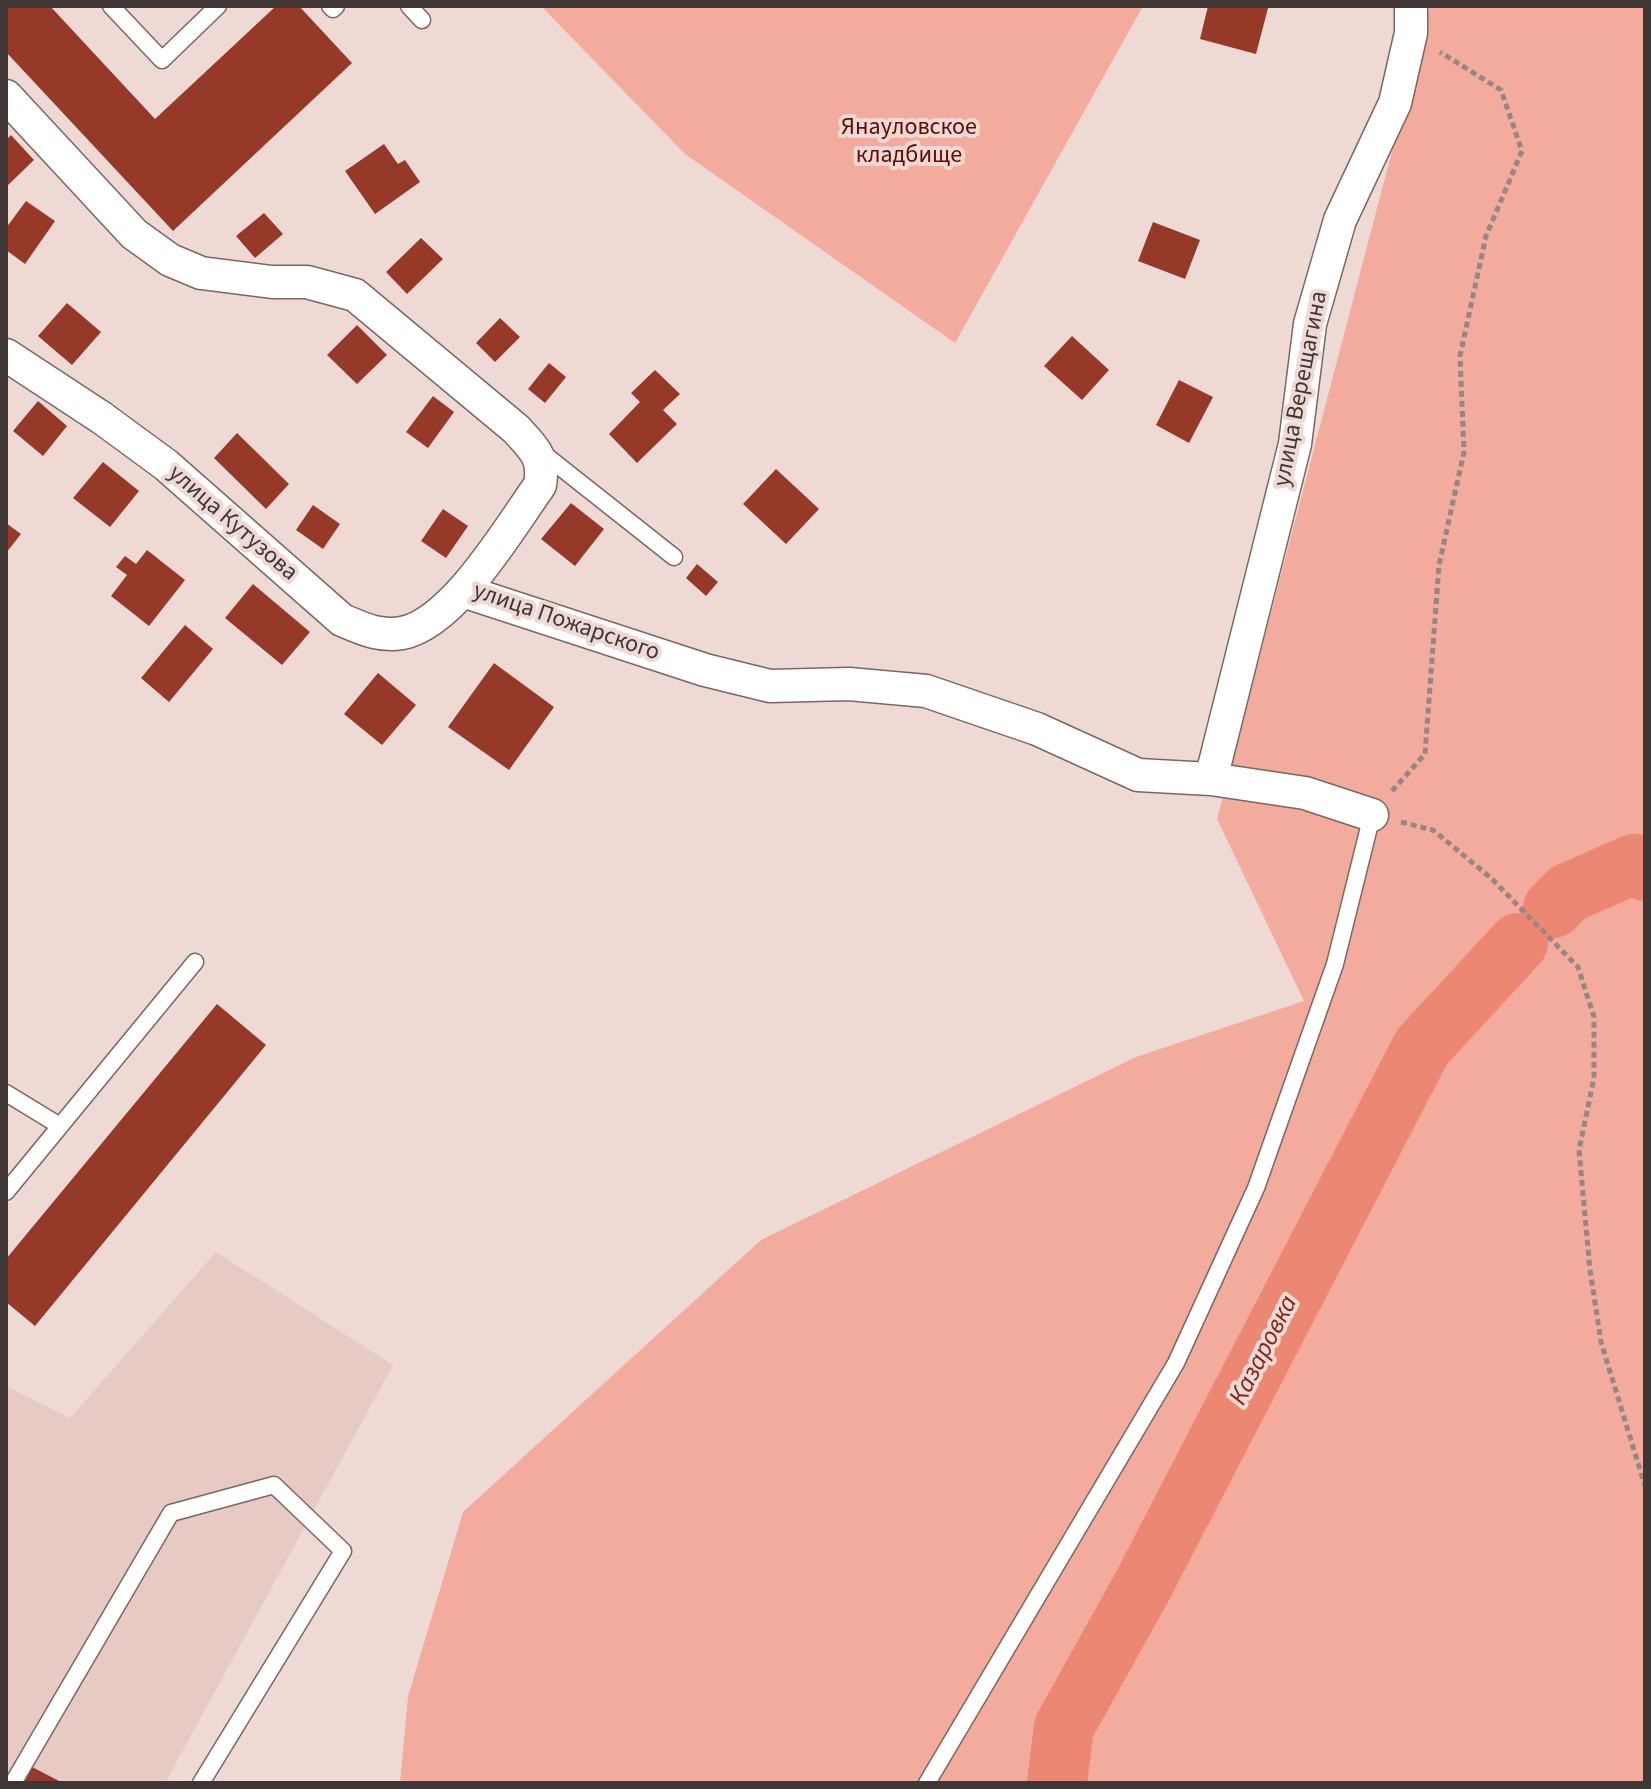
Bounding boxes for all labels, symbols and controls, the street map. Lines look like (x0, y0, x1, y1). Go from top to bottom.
park label: Янауловское кладбище (841, 115, 977, 171)
street label: улица Верещагина (1269, 289, 1335, 489)
street label: улица Кутузова (161, 460, 303, 588)
street label: улица Пожарского (469, 578, 663, 668)
water label: Казаровка (1224, 1291, 1306, 1411)

